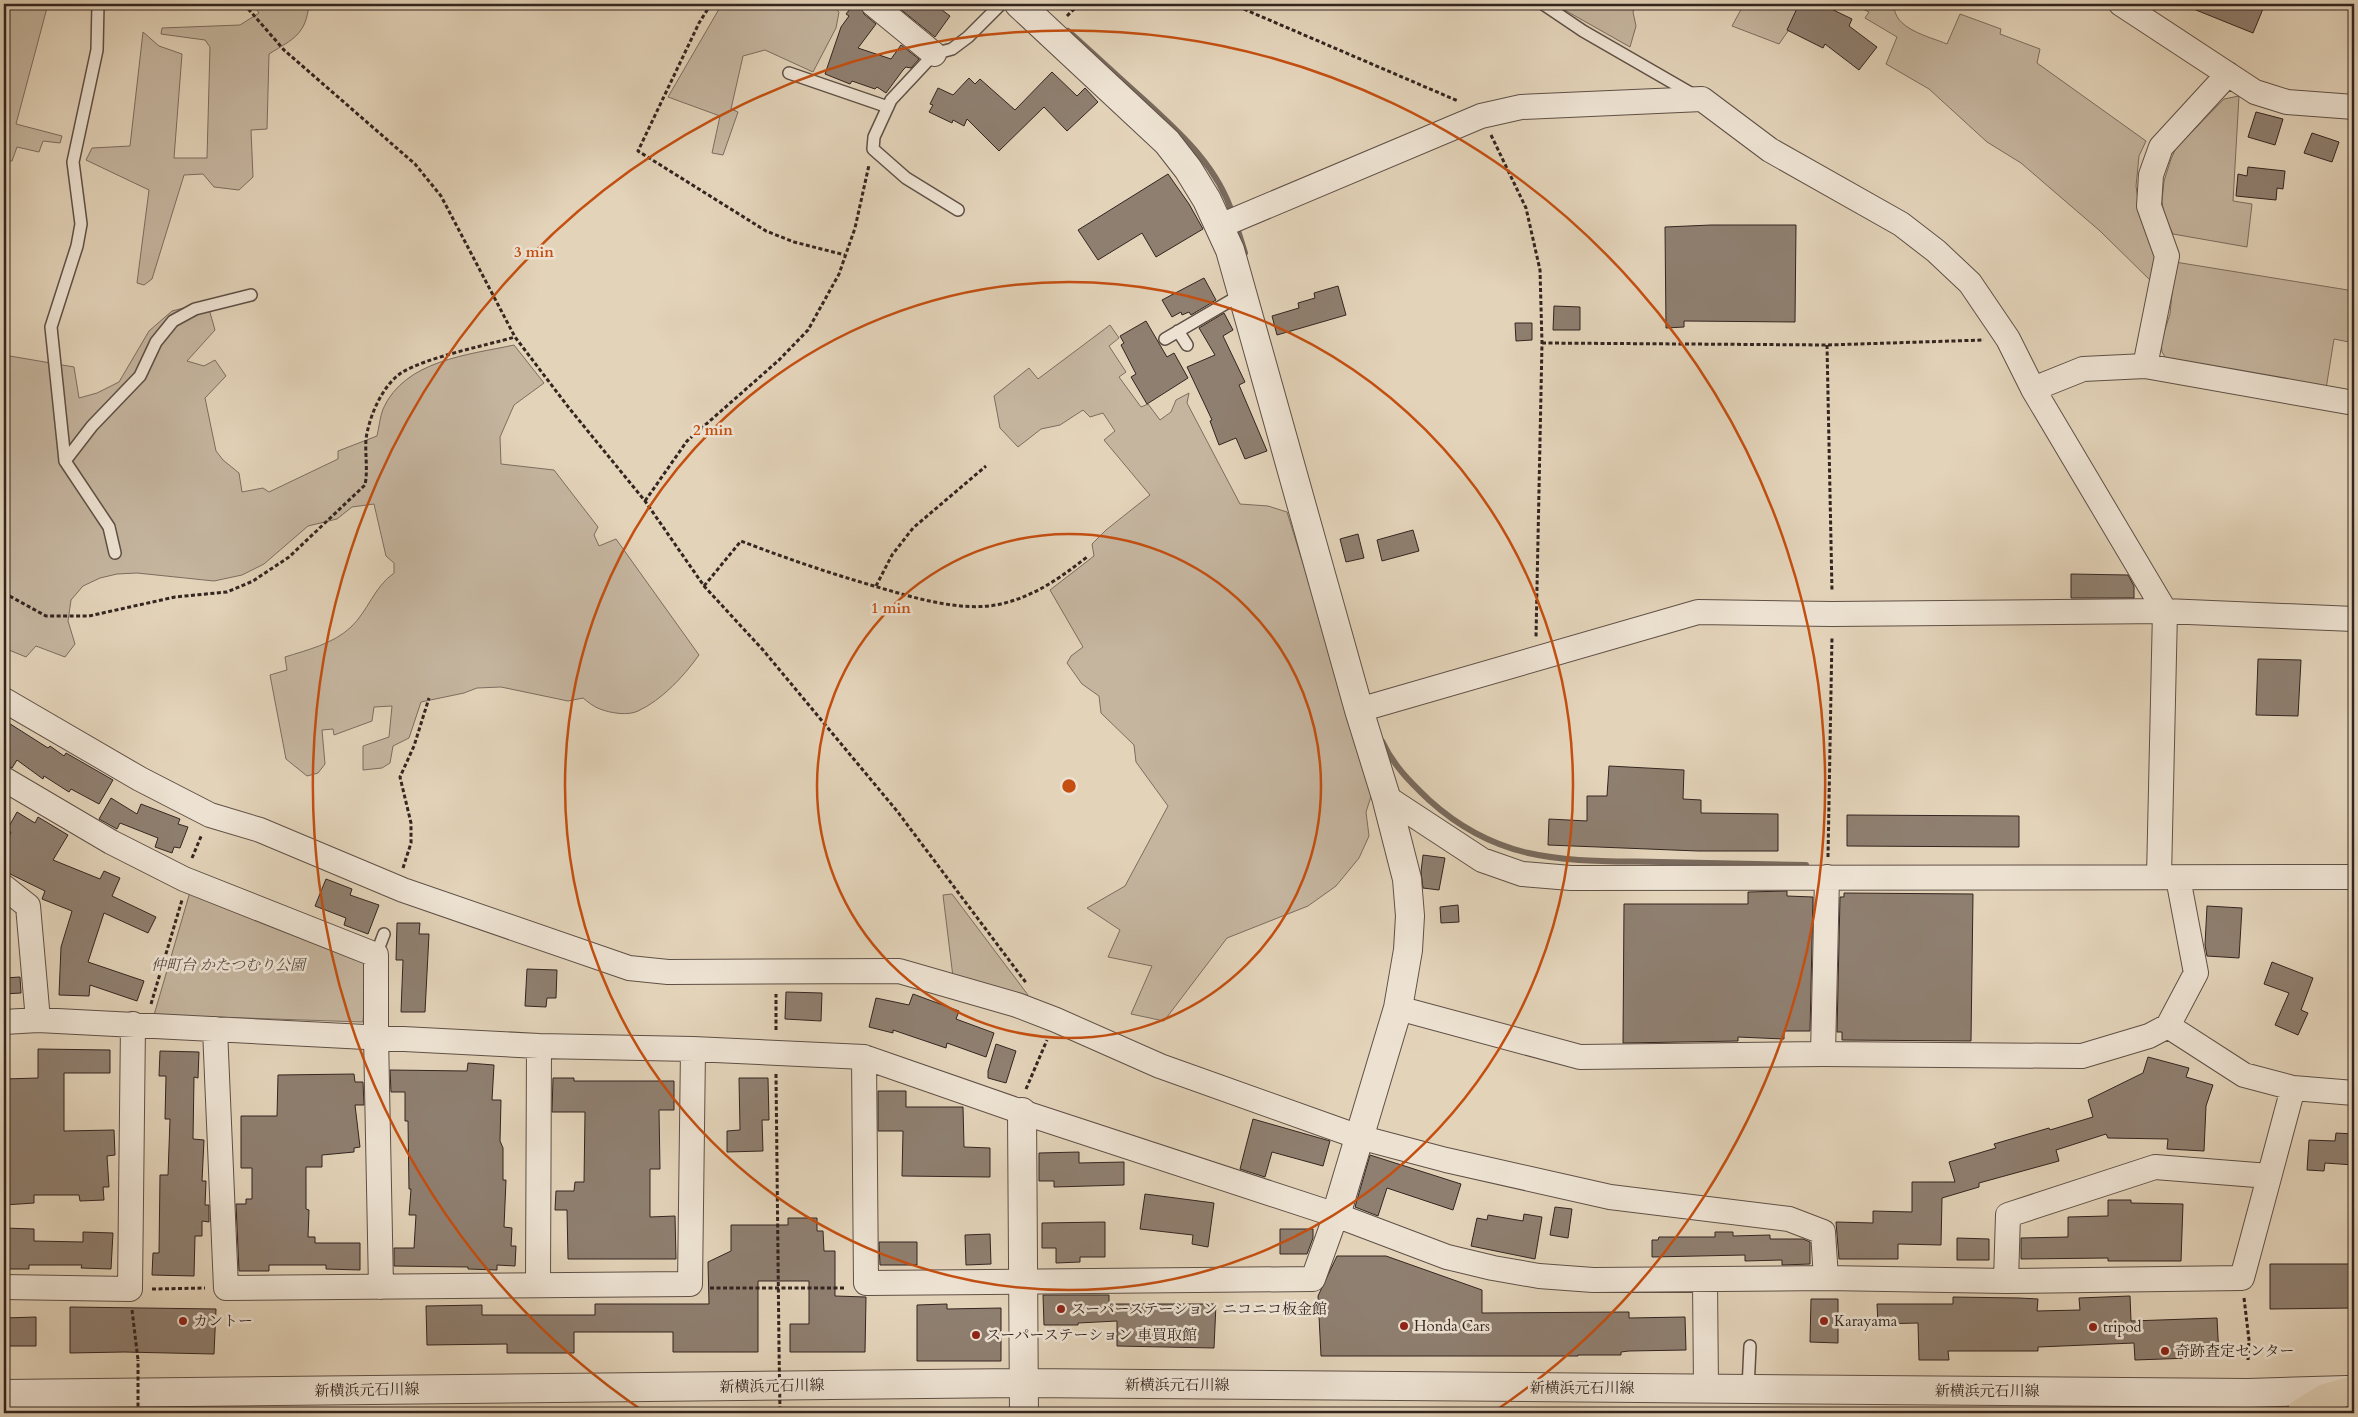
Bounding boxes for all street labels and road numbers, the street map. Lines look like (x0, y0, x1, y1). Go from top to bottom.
street label: 新横浜元石川線 (719, 1375, 825, 1397)
street label: 新横浜元石川線 (1124, 1375, 1230, 1395)
street label: 新横浜元石川線 (1529, 1378, 1635, 1398)
street label: 新横浜元石川線 (314, 1379, 420, 1401)
street label: 新横浜元石川線 (1934, 1381, 2040, 1401)

